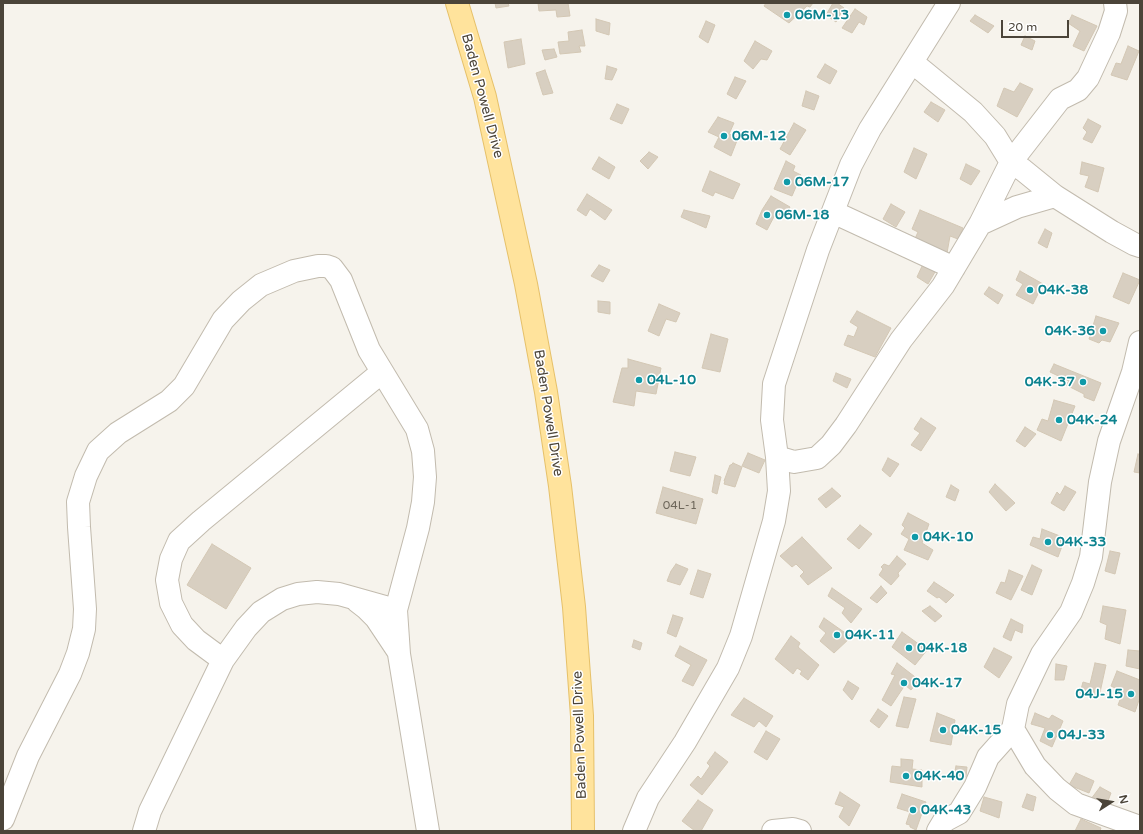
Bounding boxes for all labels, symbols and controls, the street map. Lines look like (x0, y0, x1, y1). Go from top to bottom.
place label: 06M-13 (795, 7, 849, 23)
marker: 06M-13 (782, 10, 792, 20)
scale bar (1003, 12, 1071, 38)
text: 20 m (1008, 20, 1037, 34)
street label: Baden Powell Drive (457, 32, 507, 160)
place label: 06M-12 (732, 128, 786, 144)
marker: 06M-12 (719, 131, 729, 141)
place label: 06M-17 (795, 174, 849, 190)
marker: 06M-17 (782, 177, 792, 187)
place label: 06M-18 (775, 207, 829, 223)
marker: 06M-18 (762, 210, 772, 220)
place label: 04K-38 (1038, 282, 1088, 298)
marker: 04K-38 (1025, 285, 1035, 295)
place label: 04K-36 (1045, 323, 1095, 339)
marker: 04K-36 (1098, 326, 1108, 336)
street label: Baden Powell Drive (530, 348, 566, 478)
place label: 04L-10 (647, 372, 696, 388)
place label: 04K-37 (1025, 374, 1075, 390)
marker: 04L-10 (634, 375, 644, 385)
marker: 04K-37 (1078, 377, 1088, 387)
place label: 04K-24 (1067, 412, 1117, 428)
marker: 04K-24 (1054, 415, 1064, 425)
house number: 04L-1 (663, 499, 697, 513)
place label: 04K-10 (923, 529, 973, 545)
marker: 04K-10 (910, 532, 920, 542)
place label: 04K-33 (1056, 534, 1106, 550)
marker: 04K-33 (1043, 537, 1053, 547)
place label: 04K-11 (845, 627, 895, 643)
marker: 04K-11 (832, 630, 842, 640)
place label: 04K-18 (917, 640, 967, 656)
marker: 04K-18 (904, 643, 914, 653)
street label: Baden Powell Drive (569, 671, 591, 799)
place label: 04K-17 (912, 675, 962, 691)
marker: 04K-17 (899, 678, 909, 688)
place label: 04J-15 (1076, 686, 1123, 702)
marker: 04J-15 (1126, 689, 1136, 699)
place label: 04K-15 (951, 722, 1001, 738)
marker: 04K-15 (938, 725, 948, 735)
place label: 04J-33 (1058, 727, 1105, 743)
marker: 04J-33 (1045, 730, 1055, 740)
place label: 04K-40 (914, 768, 964, 784)
marker: 04K-40 (901, 771, 911, 781)
north arrow (1091, 782, 1131, 822)
text: N (1116, 794, 1131, 805)
place label: 04K-43 (921, 802, 971, 818)
marker: 04K-43 (908, 805, 918, 815)

